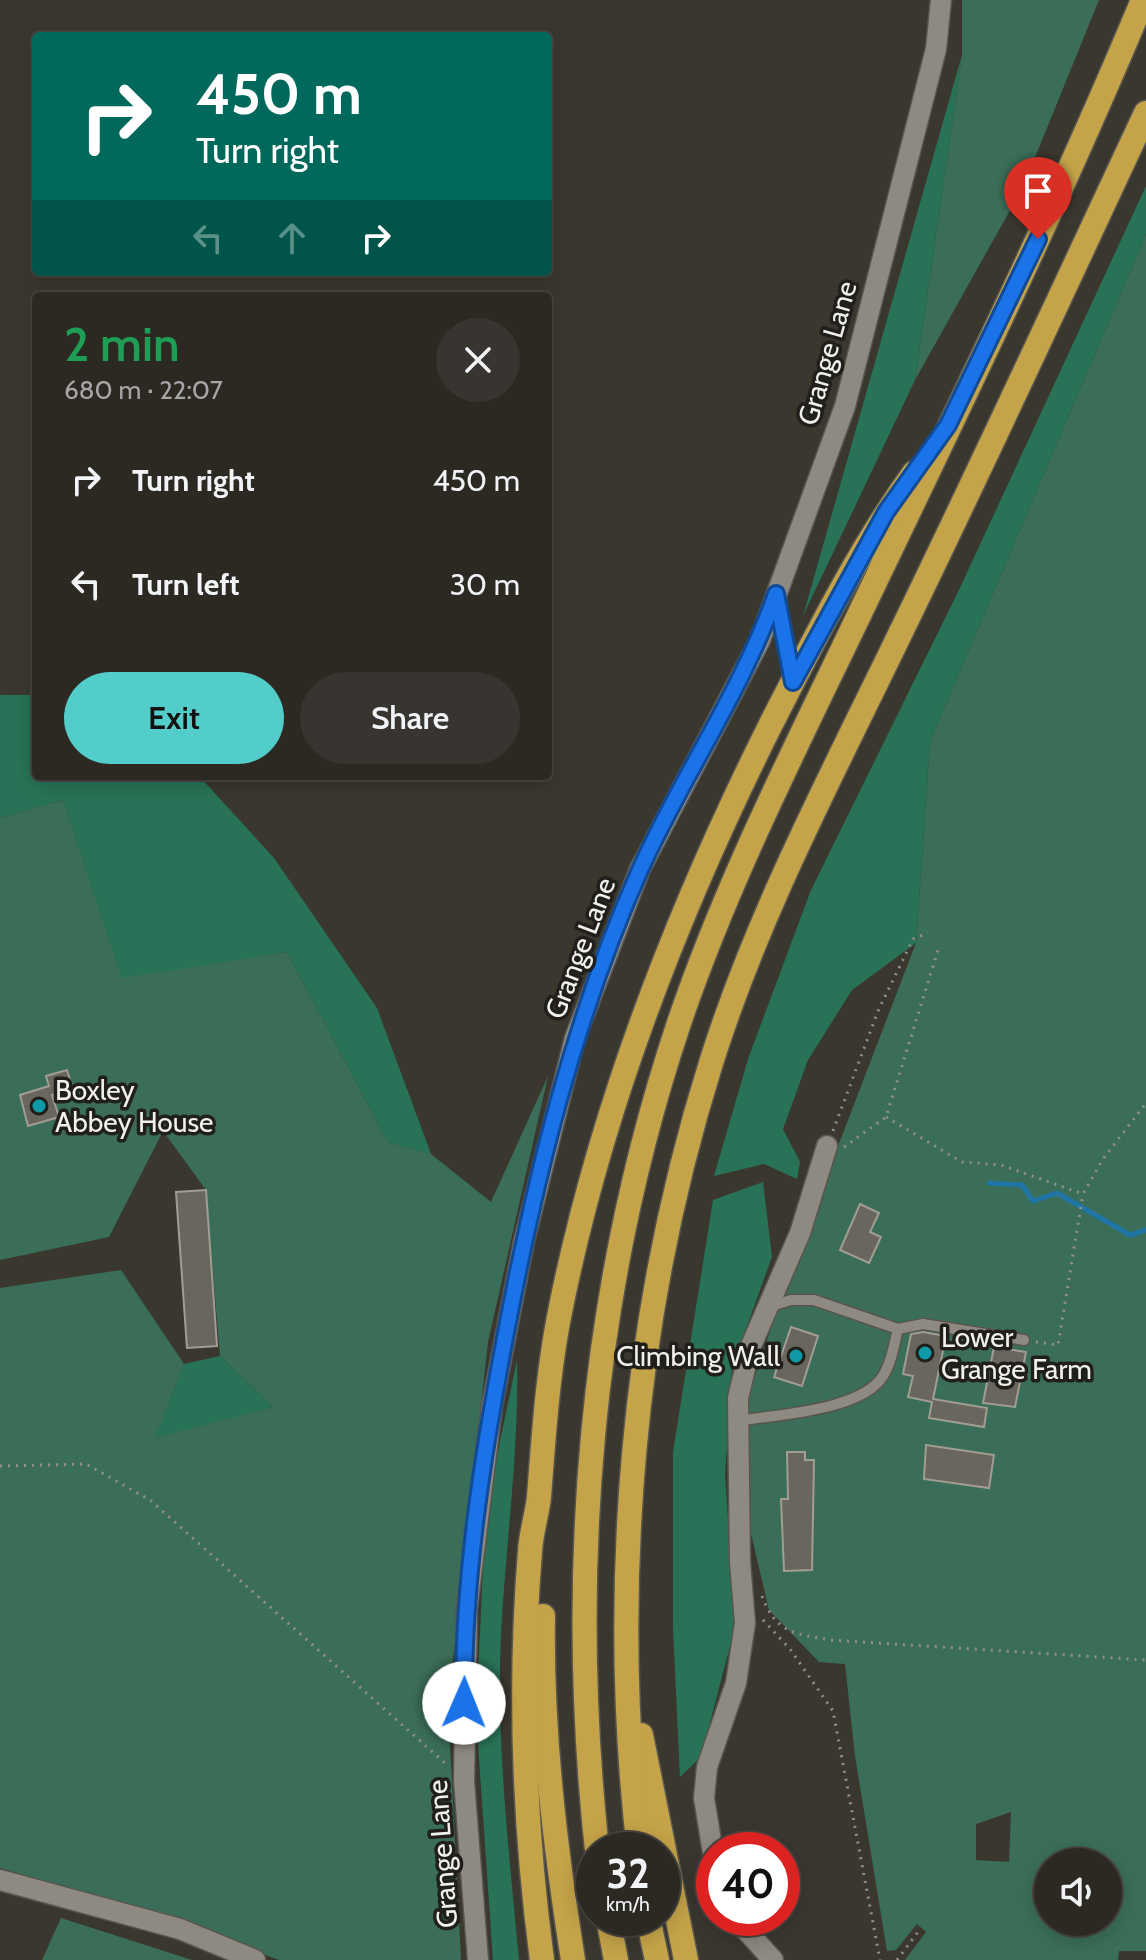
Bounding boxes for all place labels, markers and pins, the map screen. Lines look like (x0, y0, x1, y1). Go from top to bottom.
pin (1004, 157, 1072, 239)
place label: Boxley Abbey House (55, 1073, 213, 1139)
marker: Boxley Abbey House (30, 1097, 48, 1115)
place label: Lower Grange Farm (941, 1320, 1092, 1386)
place label: Climbing Wall (616, 1339, 780, 1373)
marker: Lower Grange Farm (916, 1344, 934, 1362)
marker: Climbing Wall (787, 1347, 805, 1365)

